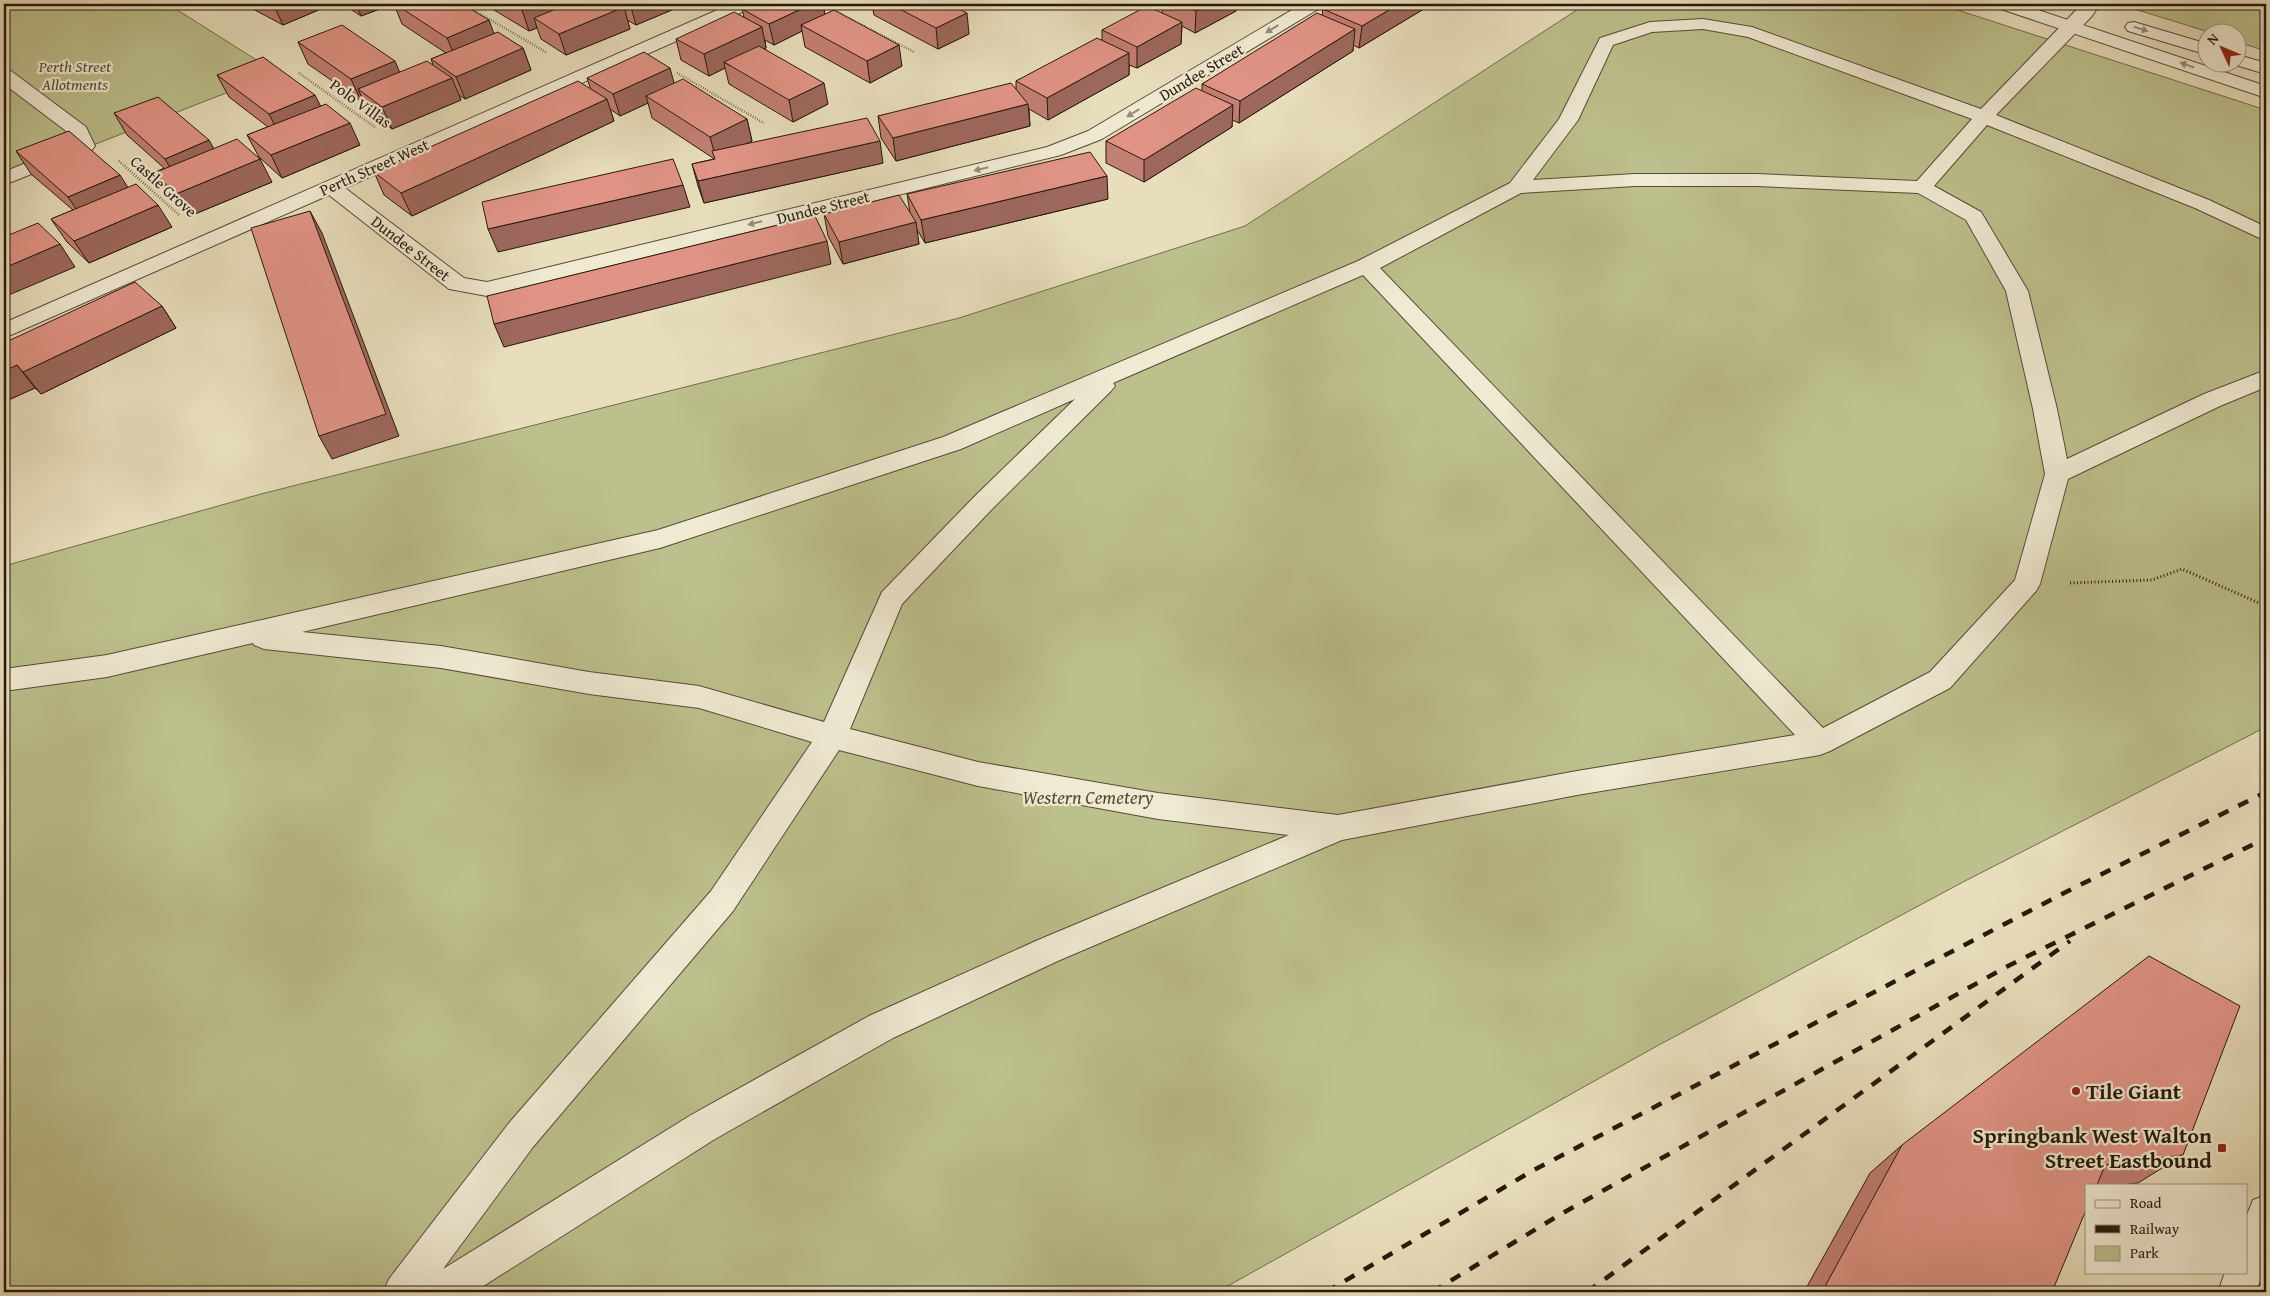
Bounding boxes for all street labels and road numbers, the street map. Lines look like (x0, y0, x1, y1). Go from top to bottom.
street label: Dundee Street (1154, 37, 1248, 107)
street label: Polo Villas (325, 72, 397, 134)
street label: Perth Street West (316, 132, 433, 202)
street label: Castle Grove (125, 149, 203, 223)
street label: Dundee Street (774, 184, 872, 230)
street label: Dundee Street (366, 209, 456, 287)

